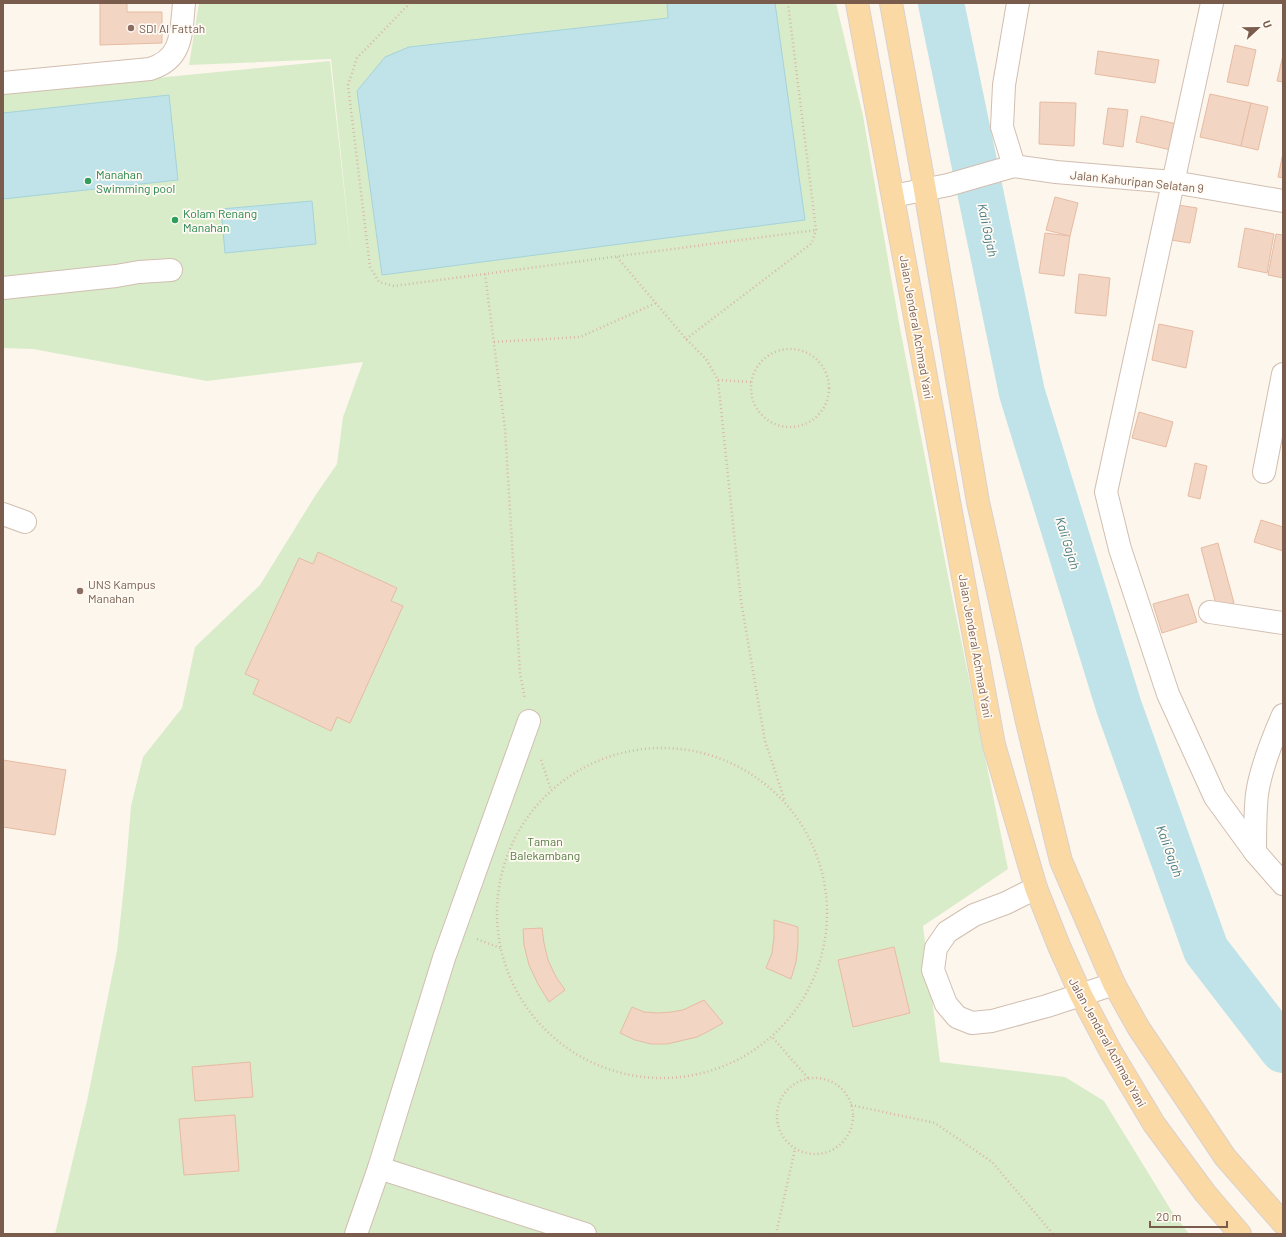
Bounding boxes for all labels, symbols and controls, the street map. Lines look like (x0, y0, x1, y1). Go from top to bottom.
north arrow (1238, 8, 1278, 48)
text: U (1260, 18, 1275, 30)
place label: SDI Al Fattah (139, 21, 205, 35)
marker: SDI Al Fattah (126, 23, 136, 33)
place label: Manahan Swimming pool (96, 167, 175, 195)
street label: Jalan Kahuripan Selatan 9 (1070, 167, 1204, 195)
marker: Manahan Swimming pool (83, 176, 93, 186)
water label: Kali Gajah (975, 202, 1002, 258)
place label: Kolam Renang Manahan (183, 206, 257, 234)
marker: Kolam Renang Manahan (170, 215, 180, 225)
street label: Jalan Jenderal Achmad Yani (897, 254, 937, 400)
water label: Kali Gajah (1052, 515, 1084, 572)
street label: Jalan Jenderal Achmad Yani (956, 573, 996, 719)
place label: UNS Kampus Manahan (88, 577, 156, 605)
marker: UNS Kampus Manahan (75, 586, 85, 596)
water label: Kali Gajah (1153, 823, 1187, 879)
park label: Taman Balekambang (510, 834, 580, 862)
street label: Jalan Jenderal Achmad Yani (1067, 975, 1149, 1109)
scale bar (1150, 1203, 1227, 1229)
text: 20 m (1156, 1209, 1182, 1223)

